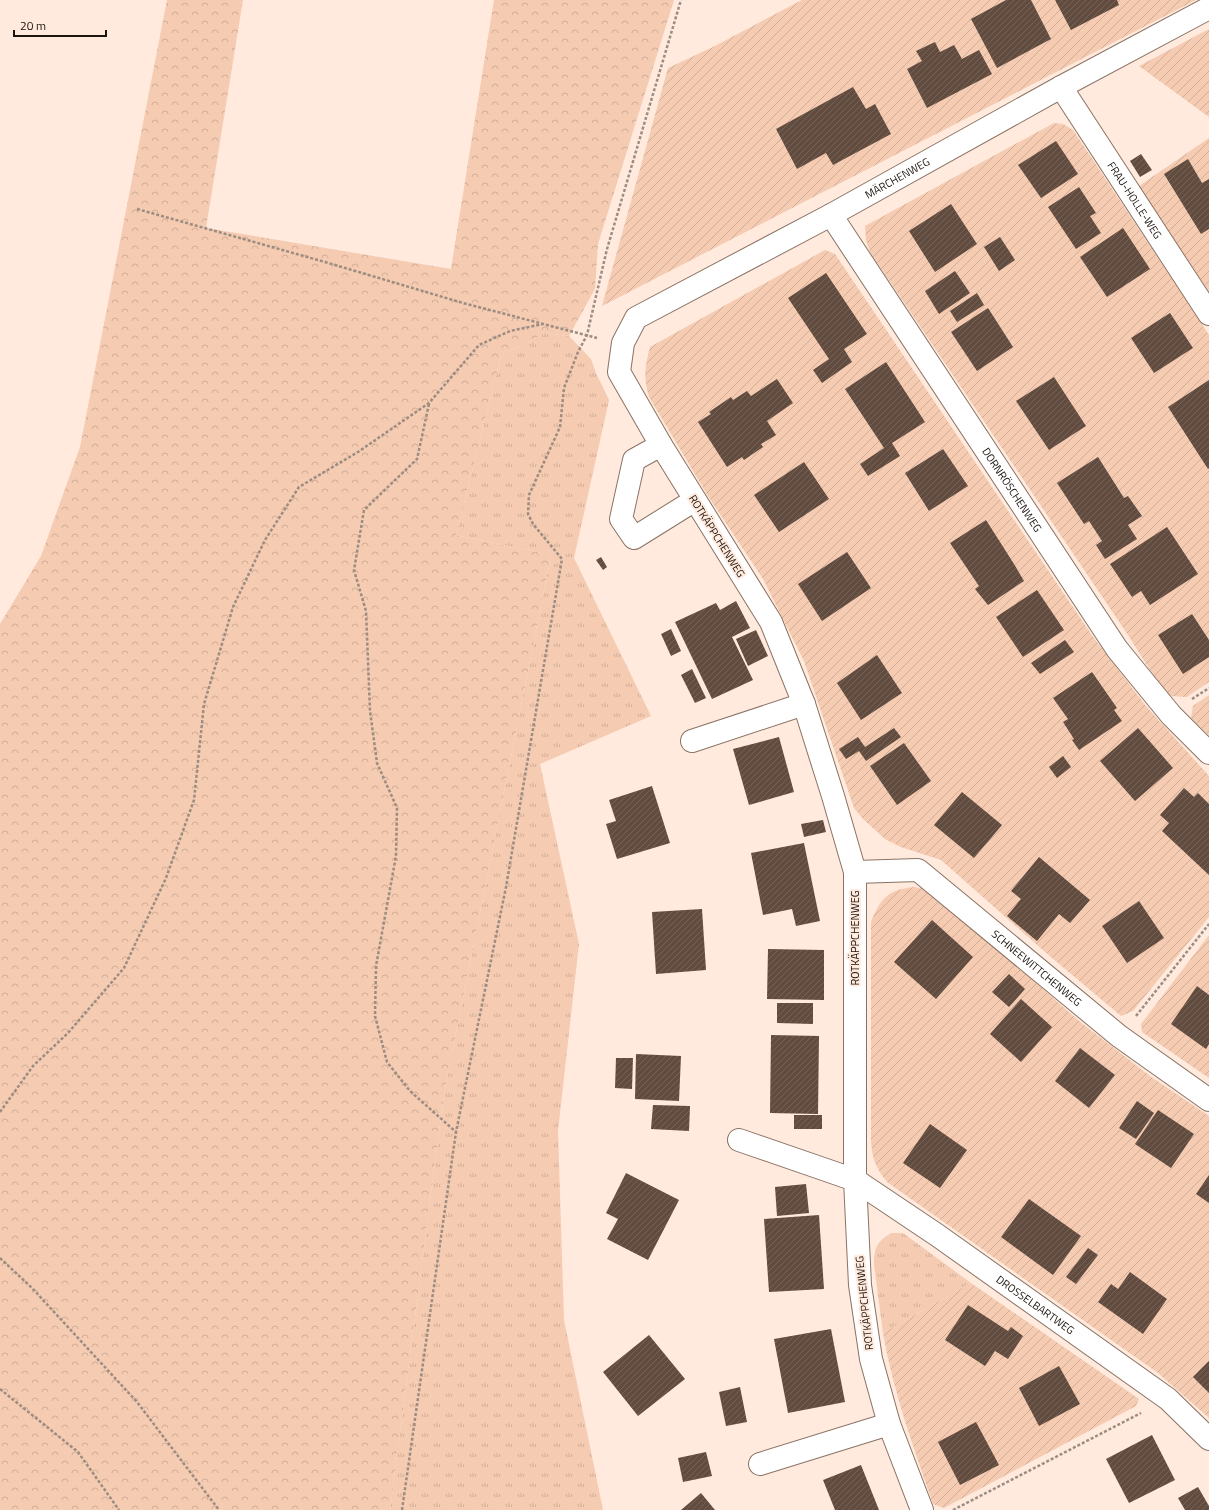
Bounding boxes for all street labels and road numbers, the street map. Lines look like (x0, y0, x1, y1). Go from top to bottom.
street label: MÄRCHENWEG (862, 153, 933, 203)
street label: FRAU-HOLLE-WEG (1104, 158, 1166, 242)
street label: DORNRÖSCHENWEG (978, 444, 1046, 535)
street label: ROTKÄPPCHENWEG (685, 492, 749, 581)
street label: ROTKÄPPCHENWEG (847, 890, 863, 985)
street label: SCHNEEWITTCHENWEG (988, 926, 1085, 1010)
street label: ROTKÄPPCHENWEG (851, 1255, 877, 1351)
street label: DROSSELBARTWEG (993, 1271, 1078, 1338)

